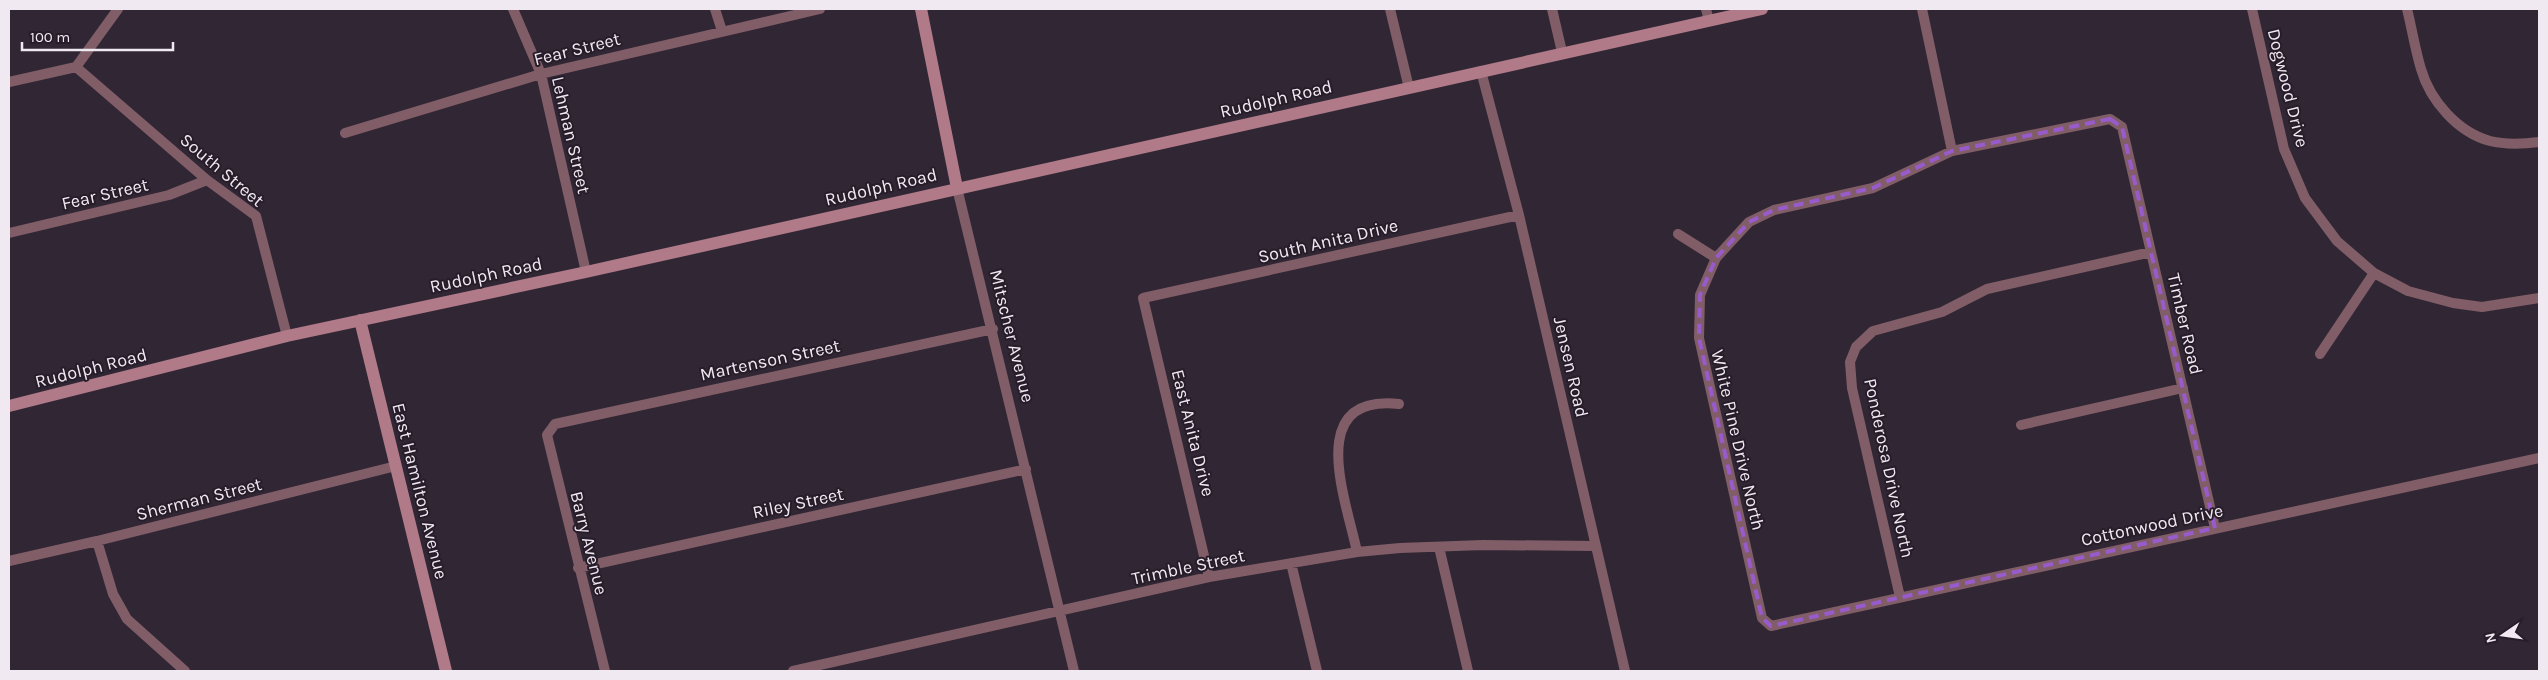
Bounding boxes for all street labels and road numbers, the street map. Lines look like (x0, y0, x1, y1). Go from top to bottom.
street label: Dogwood Drive (2263, 26, 2313, 150)
street label: Fear Street (532, 28, 623, 70)
street label: Lehman Street (547, 74, 595, 196)
street label: Rudolph Road (1218, 75, 1334, 123)
street label: South Street (176, 128, 269, 212)
street label: Rudolph Road (823, 163, 939, 211)
street label: Fear Street (60, 173, 151, 215)
street label: South Anita Drive (1256, 214, 1400, 268)
street label: Rudolph Road (428, 252, 544, 298)
street label: Mitscher Avenue (985, 267, 1039, 405)
street label: Timber Road (2163, 271, 2207, 377)
street label: Jensen Road (1549, 315, 1593, 419)
street label: Martenson Street (698, 334, 842, 386)
street label: Rudolph Road (33, 343, 149, 393)
street label: White Pine Drive North (1706, 347, 1770, 533)
street label: East Anita Drive (1167, 367, 1219, 499)
street label: Ponderosa Drive North (1859, 376, 1919, 560)
street label: East Hamilton Avenue (387, 401, 453, 581)
street label: Sherman Street (134, 473, 264, 525)
street label: Riley Street (750, 483, 846, 523)
street label: Barry Avenue (566, 489, 612, 597)
street label: Cottonwood Drive (2079, 499, 2225, 551)
street label: Trimble Street (1129, 544, 1247, 590)

